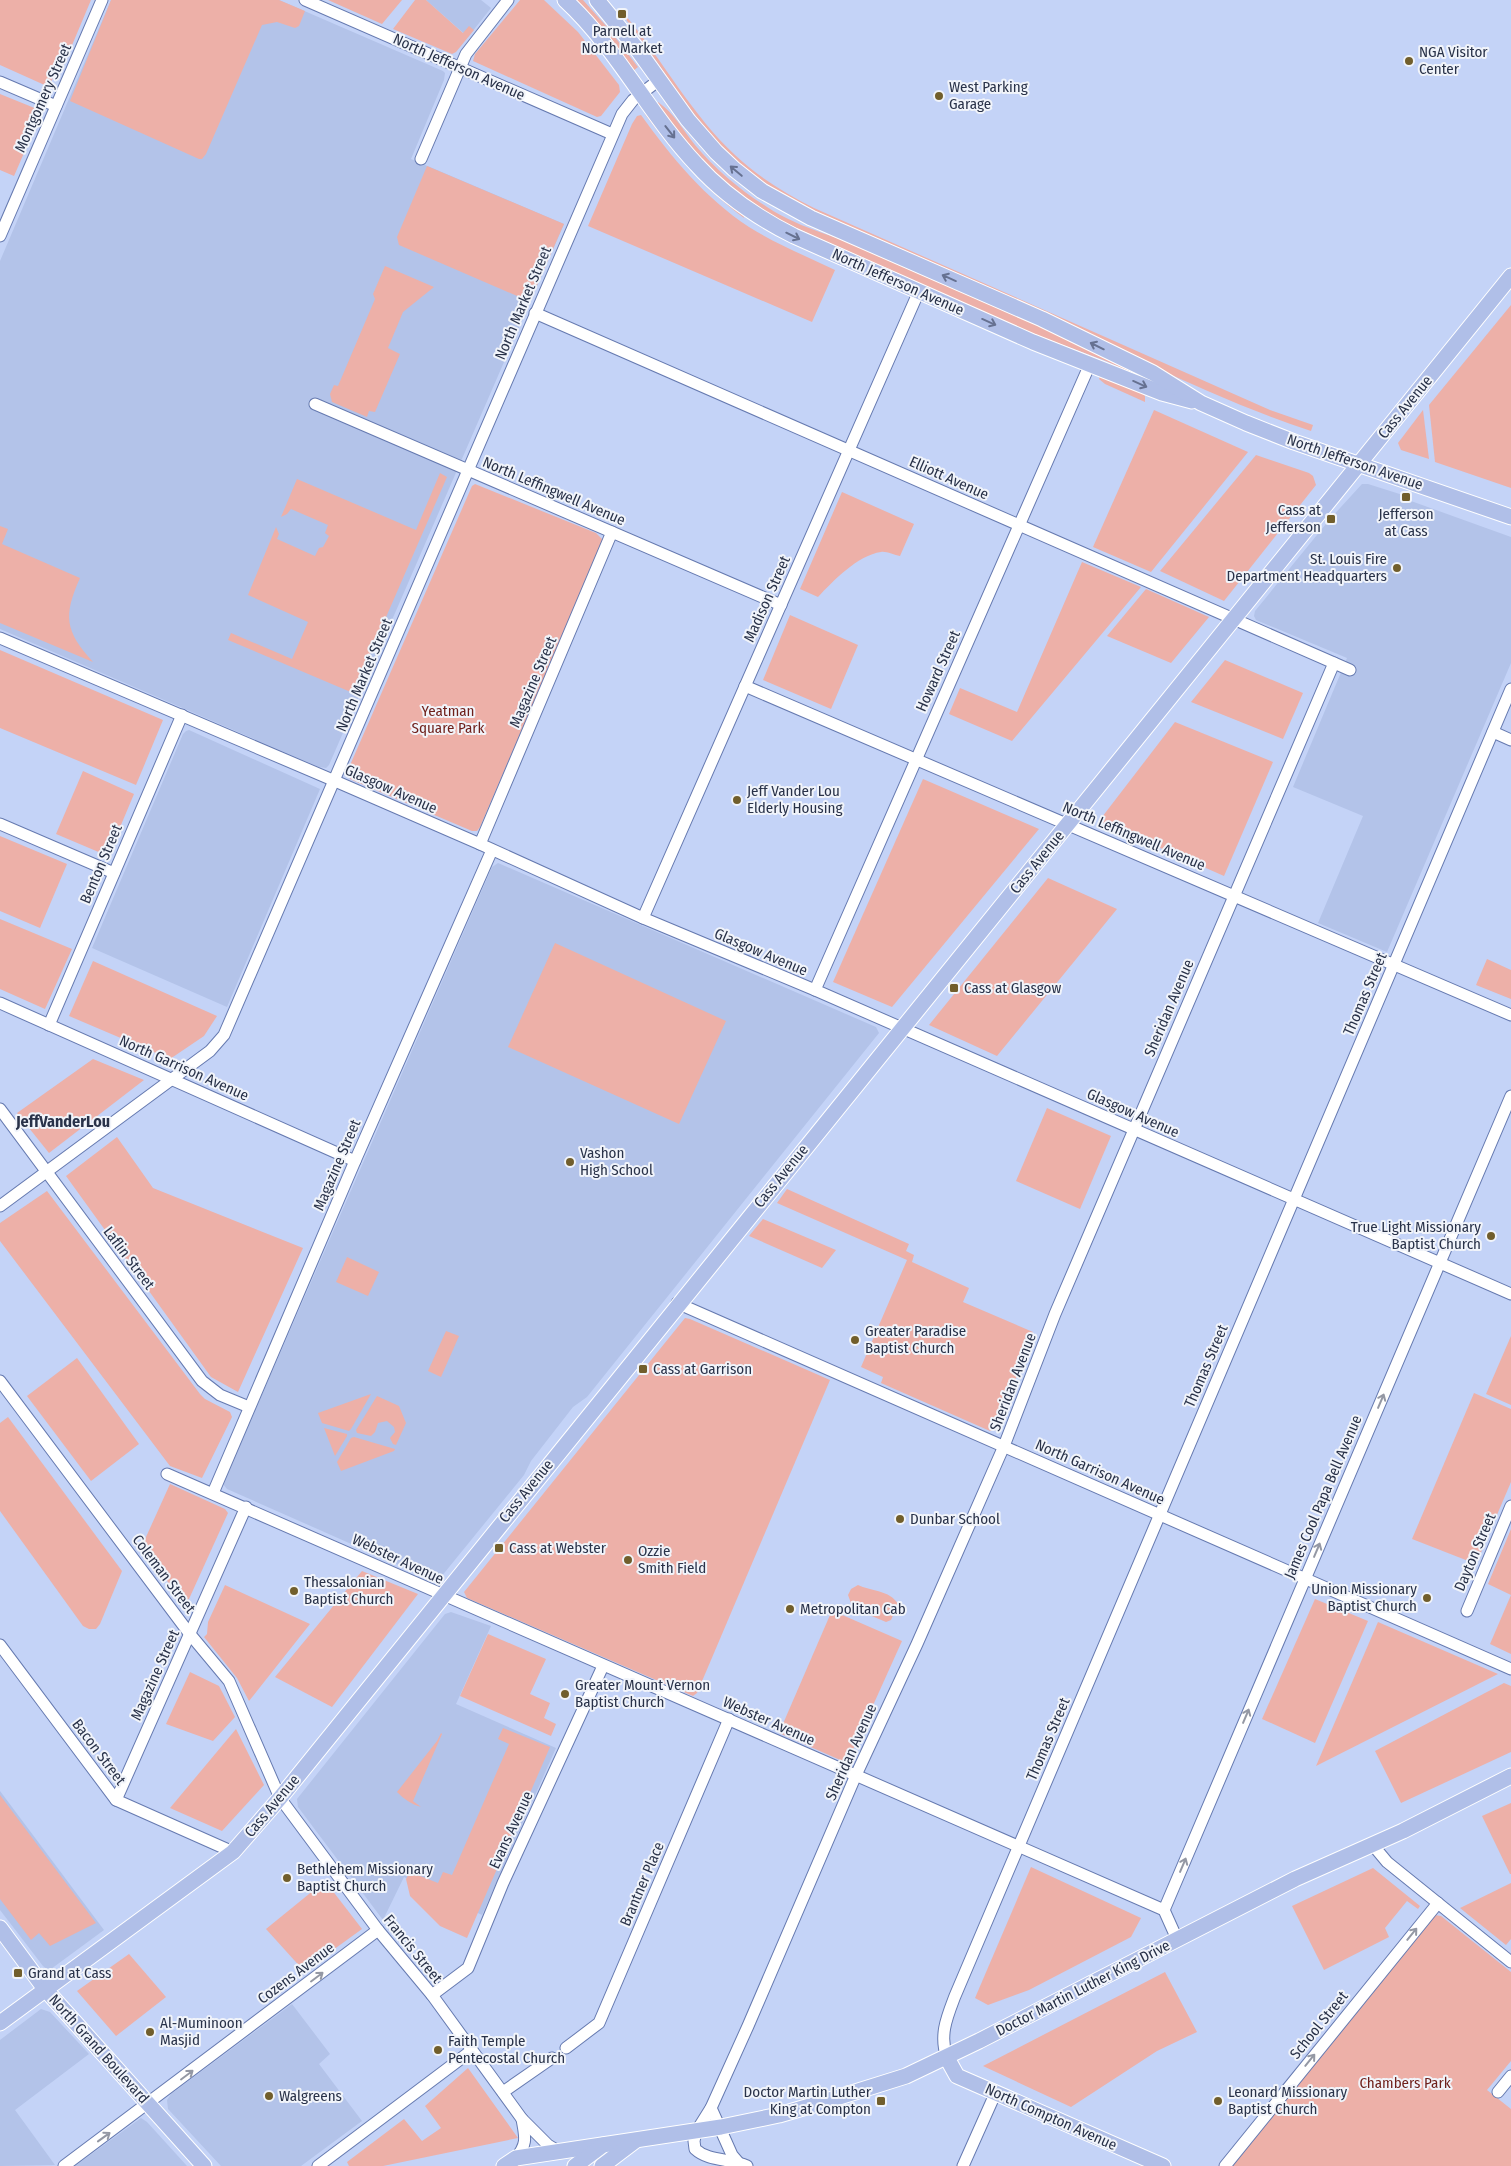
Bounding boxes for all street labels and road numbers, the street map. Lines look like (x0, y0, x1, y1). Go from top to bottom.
street label: North Jefferson Avenue (390, 30, 528, 104)
street label: Montgomery Street (11, 41, 75, 155)
street label: North Market Street (491, 244, 555, 362)
street label: North Jefferson Avenue (829, 245, 967, 319)
street label: Cass Avenue (1374, 372, 1436, 442)
street label: North Jefferson Avenue (1285, 430, 1425, 494)
street label: North Leffingwell Avenue (480, 453, 628, 529)
street label: Elliott Avenue (907, 453, 991, 503)
street label: Madison Street (740, 553, 794, 645)
street label: North Market Street (332, 616, 396, 734)
street label: Howard Street (912, 627, 964, 715)
street label: Magazine Street (506, 634, 560, 730)
street label: Glasgow Avenue (342, 761, 440, 817)
street label: North Leffingwell Avenue (1060, 798, 1208, 874)
street label: Benton Street (76, 822, 126, 906)
street label: Cass Avenue (1006, 827, 1068, 897)
street label: Glasgow Avenue (712, 924, 810, 980)
street label: Thomas Street (1339, 950, 1391, 1038)
street label: Sheridan Avenue (1140, 957, 1198, 1059)
street label: North Garrison Avenue (117, 1031, 251, 1105)
street label: Glasgow Avenue (1084, 1085, 1182, 1141)
street label: Magazine Street (310, 1117, 364, 1213)
street label: Cass Avenue (750, 1141, 812, 1211)
street label: Laflin Street (99, 1223, 159, 1293)
street label: Thomas Street (1180, 1322, 1232, 1410)
street label: Sheridan Avenue (986, 1330, 1040, 1434)
street label: James Cool Papa Bell Avenue (1280, 1412, 1366, 1582)
street label: North Garrison Avenue (1033, 1435, 1167, 1509)
street label: Cass Avenue (495, 1456, 557, 1526)
street label: Dayton Street (1450, 1510, 1500, 1594)
street label: Webster Avenue (349, 1530, 447, 1588)
street label: Coleman Street (129, 1531, 199, 1617)
street label: Magazine Street (127, 1627, 183, 1723)
street label: Webster Avenue (720, 1693, 818, 1749)
street label: Thomas Street (1022, 1695, 1074, 1783)
street label: Sheridan Avenue (822, 1701, 880, 1803)
street label: Bacon Street (68, 1715, 130, 1789)
street label: Cass Avenue (241, 1771, 303, 1841)
street label: Evans Avenue (485, 1788, 537, 1872)
street label: Brantner Place (616, 1839, 668, 1929)
street label: Francis Street (380, 1911, 446, 1987)
street label: Doctor Martin Luther King Drive (993, 1936, 1173, 2040)
street label: Cozens Avenue (254, 1938, 338, 2008)
street label: School Street (1286, 1987, 1352, 2062)
street label: North Grand Boulevard (45, 1991, 153, 2107)
street label: North Compton Avenue (982, 2080, 1120, 2154)

